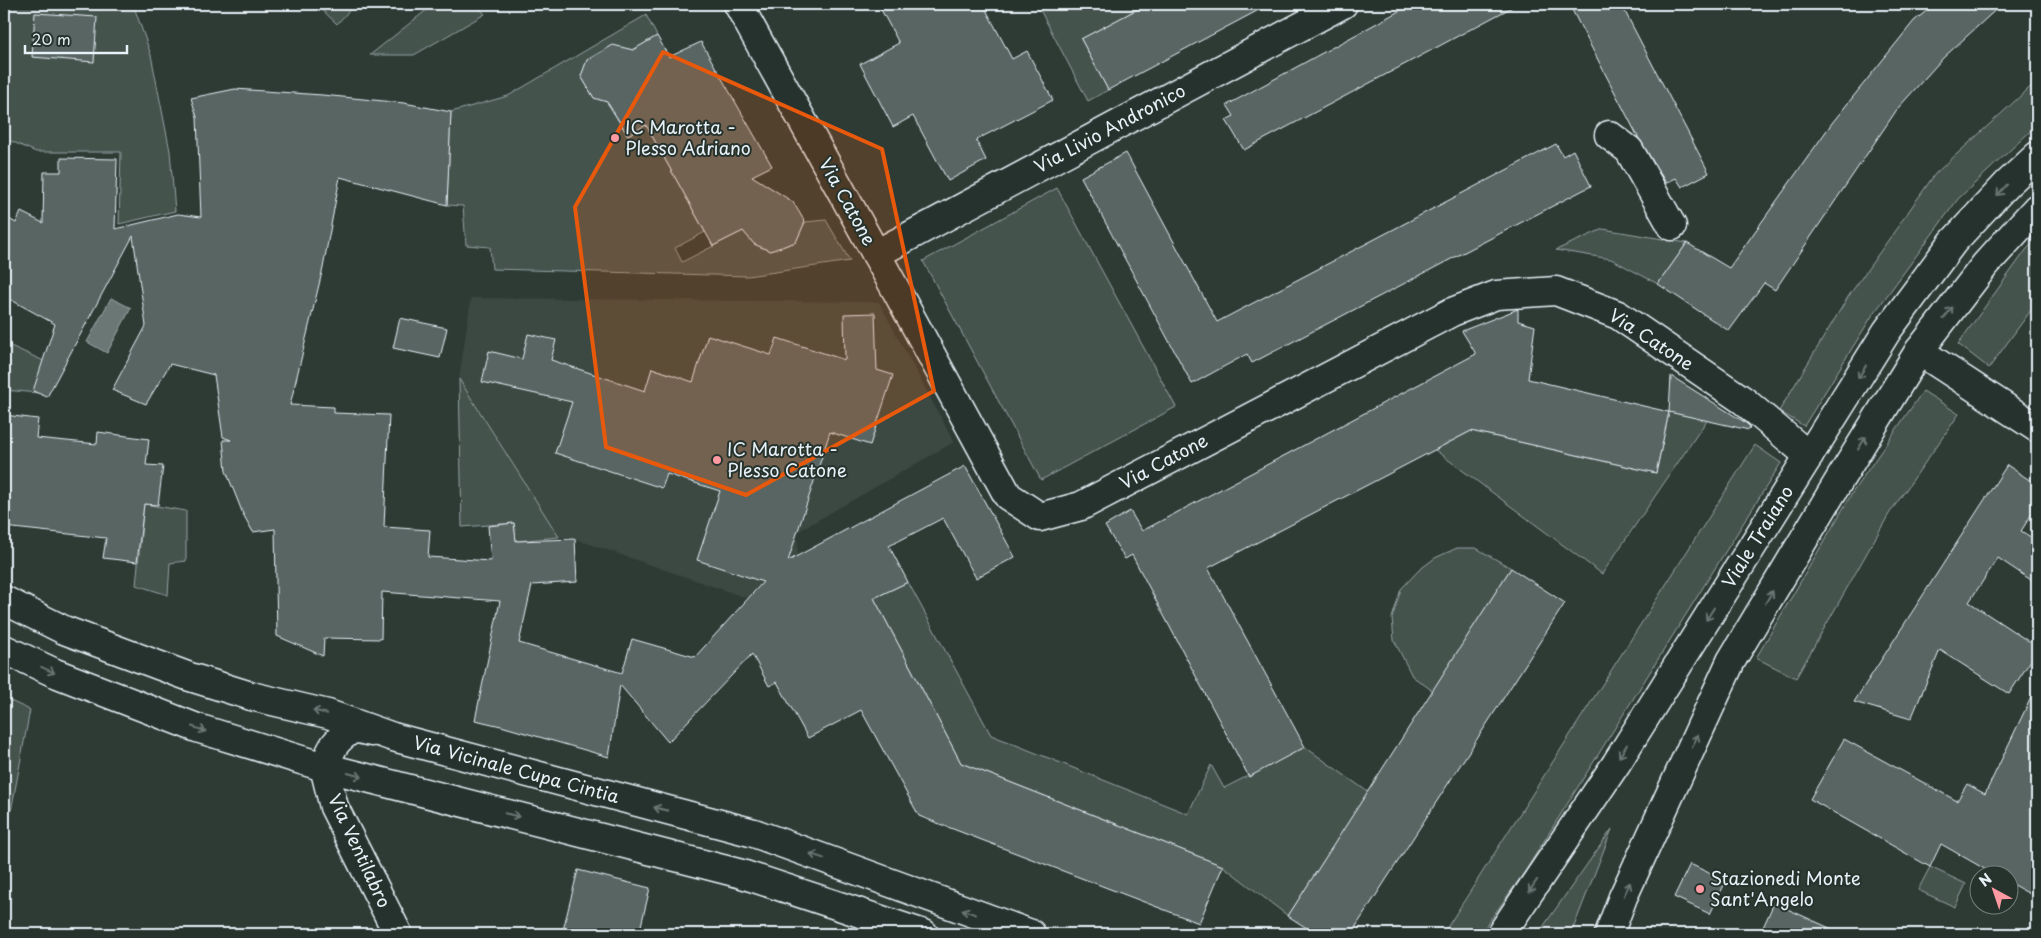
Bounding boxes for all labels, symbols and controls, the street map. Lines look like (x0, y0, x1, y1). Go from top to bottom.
scale bar (25, 22, 128, 54)
text: 20 m (32, 27, 71, 50)
street label: Via Livio Andronico (1029, 76, 1190, 179)
place label: IC Marotta - Plesso Adriano (625, 113, 751, 161)
marker: IC Marotta - Plesso Adriano (609, 132, 621, 144)
street label: Via Catone (813, 152, 884, 250)
one-way arrow (1996, 184, 2008, 197)
street label: Via Catone (1604, 301, 1700, 376)
one-way arrow (1943, 307, 1954, 320)
one-way arrow (1856, 365, 1866, 379)
street label: Via Catone (1114, 426, 1212, 495)
place label: IC Marotta - Plesso Catone (727, 435, 847, 483)
one-way arrow (1858, 437, 1868, 451)
marker: IC Marotta - Plesso Catone (711, 454, 723, 466)
street label: Viale Traiano (1714, 480, 1799, 593)
one-way arrow (1765, 591, 1775, 605)
one-way arrow (1705, 606, 1715, 620)
one-way arrow (40, 665, 55, 675)
one-way arrow (312, 707, 328, 716)
one-way arrow (191, 724, 207, 734)
street label: Via Vicinale Cupa Cintia (410, 728, 623, 809)
one-way arrow (1690, 734, 1700, 749)
one-way arrow (1618, 744, 1628, 758)
one-way arrow (347, 770, 363, 780)
street label: Via Ventilabro (322, 789, 399, 912)
one-way arrow (654, 804, 670, 813)
one-way arrow (504, 811, 520, 821)
one-way arrow (809, 851, 825, 860)
place label: Stazionedi Monte Sant'Angelo (1710, 864, 1861, 912)
north arrow (1968, 866, 2018, 916)
text: N (1974, 868, 1996, 891)
one-way arrow (1528, 879, 1538, 893)
one-way arrow (1623, 882, 1632, 897)
marker: Stazionedi Monte Sant'Angelo (1694, 883, 1706, 895)
one-way arrow (962, 907, 977, 916)

